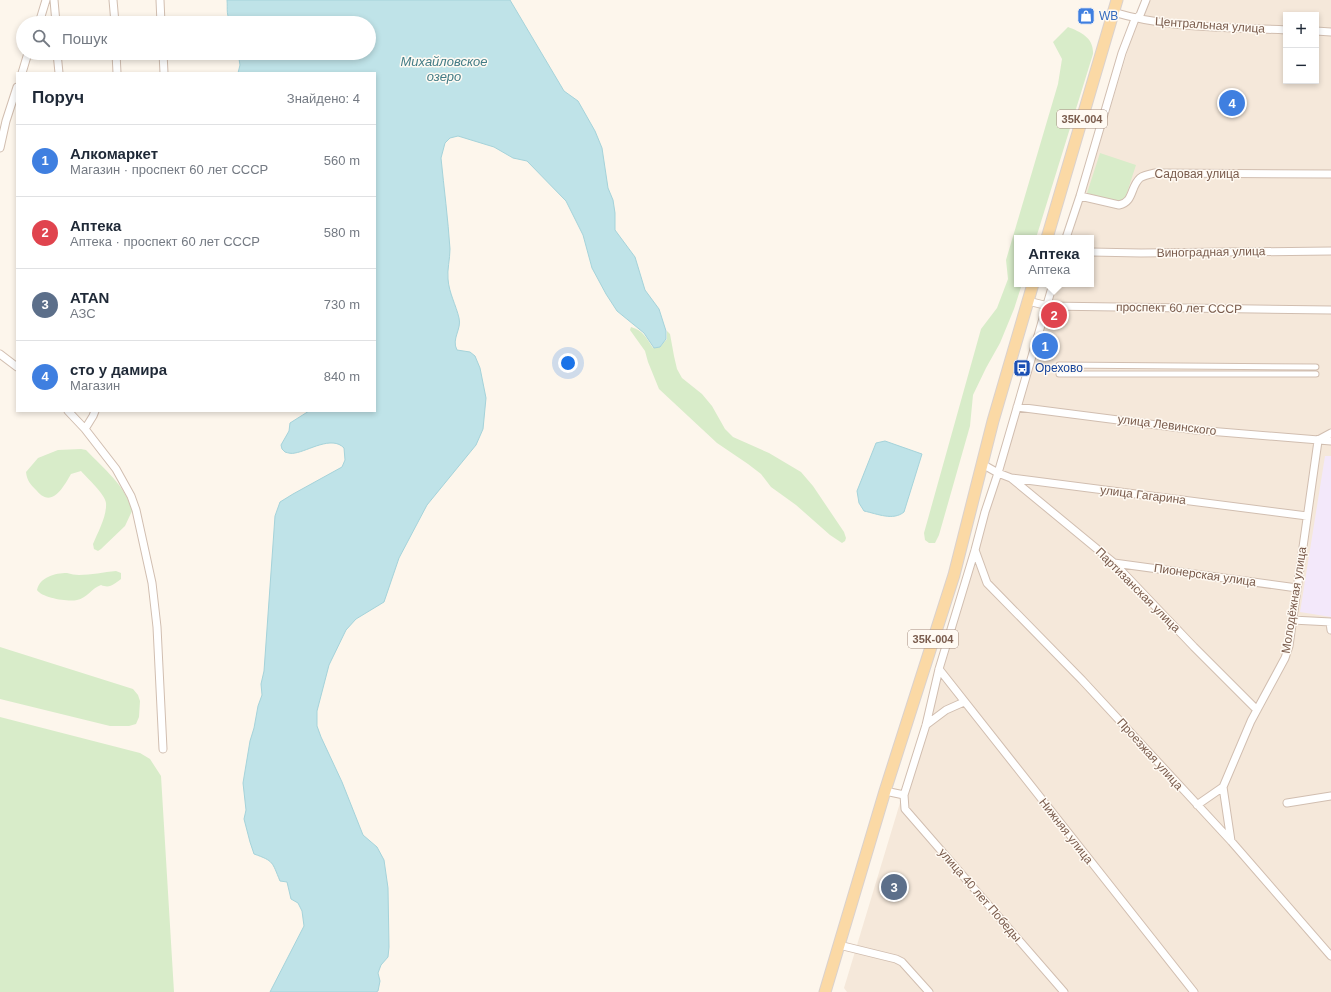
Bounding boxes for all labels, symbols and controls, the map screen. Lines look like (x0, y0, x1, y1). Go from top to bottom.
shop icon: WB (1076, 6, 1096, 26)
place label: WB (1099, 9, 1118, 23)
map controls (1283, 12, 1319, 84)
button: + (1283, 12, 1319, 48)
street label: Центральная улица (1154, 14, 1266, 36)
search box (16, 16, 376, 60)
icon: search (30, 27, 52, 49)
text: Пошук (62, 30, 107, 47)
button: − (1283, 48, 1319, 84)
water label: Михайловское озеро (400, 54, 488, 84)
text: Поруч (32, 88, 84, 107)
pin: 4 (1219, 88, 1245, 118)
text: Знайдено: 4 (287, 91, 360, 106)
road number: 35К-004 (1057, 110, 1107, 128)
text: Алкомаркет (70, 145, 158, 162)
text: 1 (41, 153, 49, 168)
text: 560 m (324, 153, 360, 168)
text: Магазин · проспект 60 лет СССР (70, 162, 268, 177)
street label: Садовая улица (1155, 167, 1240, 181)
text: Аптека (70, 217, 121, 234)
text: 2 (41, 225, 49, 240)
text: 580 m (324, 225, 360, 240)
text: Аптека · проспект 60 лет СССР (70, 234, 260, 249)
popup (1014, 235, 1094, 287)
street label: Виноградная улица (1156, 244, 1266, 260)
text: Аптека (1028, 245, 1080, 262)
text: Аптека (1028, 262, 1070, 277)
text: ATAN (70, 289, 109, 306)
text: 3 (41, 297, 49, 312)
text: 730 m (324, 297, 360, 312)
pin: 2 (1041, 300, 1067, 330)
street label: проспект 60 лет СССР (1116, 300, 1242, 316)
text: АЗС (70, 306, 96, 321)
pin: 1 (1032, 331, 1058, 361)
your location (558, 353, 578, 373)
bus stop icon: Орехово (1012, 358, 1032, 378)
text: сто у дамира (70, 361, 167, 378)
place label: Орехово (1035, 361, 1083, 375)
text: 4 (41, 369, 49, 384)
text: 840 m (324, 369, 360, 384)
text: Магазин (70, 378, 120, 393)
street label: улица Левинского (1117, 412, 1218, 438)
street label: улица Гагарина (1099, 483, 1187, 507)
street label: Партизанская улица (1093, 545, 1183, 635)
street label: Молодёжная улица (1279, 545, 1309, 654)
street label: Пионерская улица (1153, 561, 1257, 589)
road number: 35К-004 (908, 630, 958, 648)
street label: Проезжая улица (1114, 715, 1186, 793)
street label: Нижняя улица (1036, 795, 1096, 867)
street label: улица 40 лет Победы (936, 845, 1024, 945)
pin: 3 (881, 872, 907, 902)

